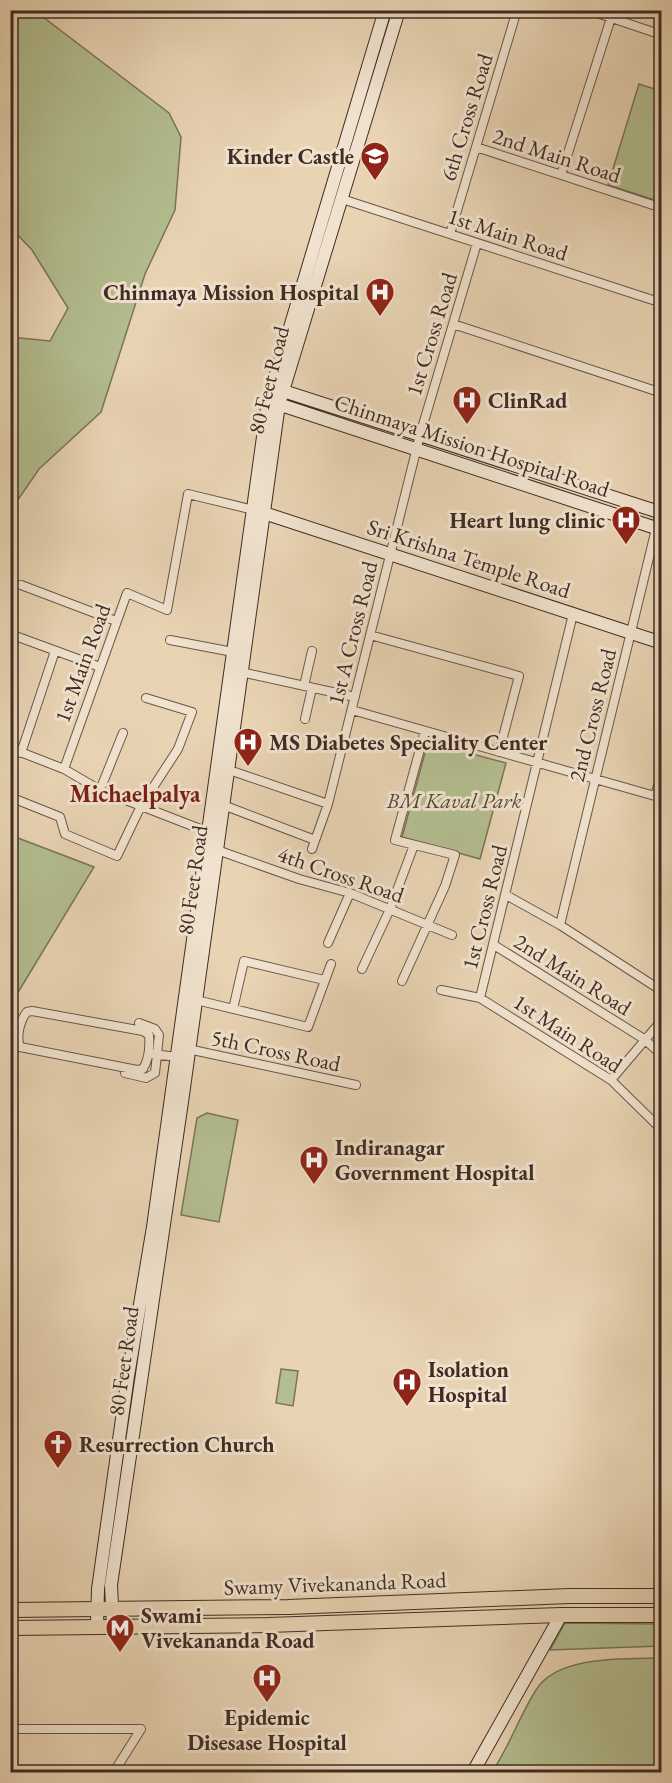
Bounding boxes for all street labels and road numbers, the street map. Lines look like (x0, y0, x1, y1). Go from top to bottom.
street label: 6th Cross Road (433, 49, 500, 184)
street label: 2nd Main Road (489, 121, 626, 190)
street label: 1st Main Road (444, 201, 572, 268)
street label: 1st Cross Road (399, 268, 464, 399)
street label: 80 Feet Road (241, 322, 296, 437)
street label: Chinmaya Mission Hospital Road (330, 387, 614, 504)
street label: Sri Krishna Temple Road (364, 512, 575, 605)
street label: 1st A Cross Road (321, 557, 385, 708)
street label: 1st Main Road (48, 599, 118, 727)
street label: 2nd Cross Road (562, 645, 623, 785)
street label: 80 Feet Road (170, 823, 215, 937)
street label: 4th Cross Road (274, 839, 409, 910)
street label: 1st Cross Road (455, 841, 514, 972)
street label: 2nd Main Road (509, 927, 638, 1023)
street label: 1st Main Road (508, 987, 629, 1080)
street label: 5th Cross Road (208, 1023, 344, 1079)
street label: 80 Feet Road (101, 1304, 146, 1418)
street label: Swamy Vivekananda Road (223, 1565, 448, 1602)

